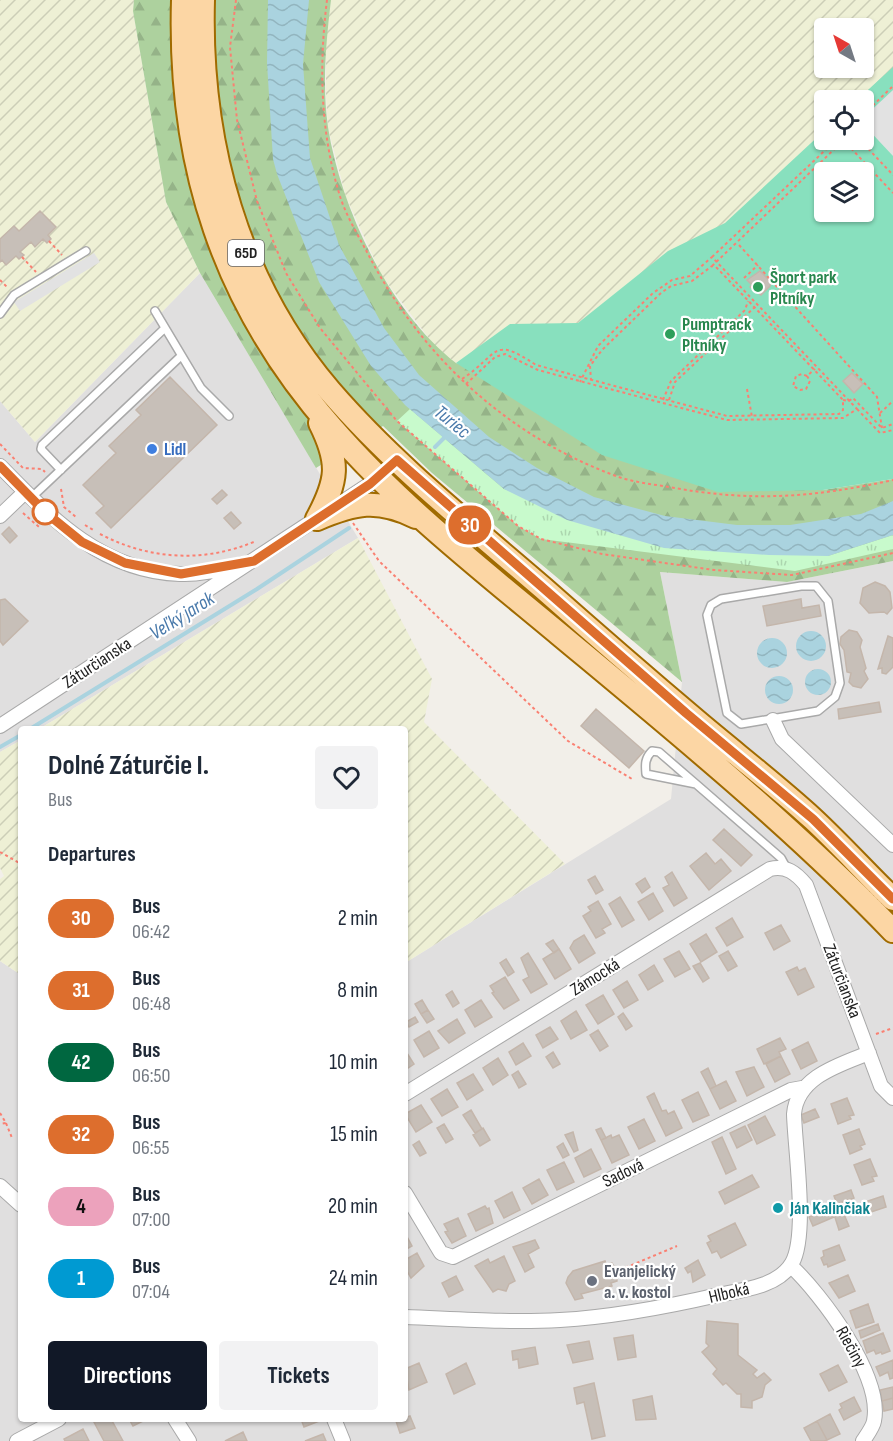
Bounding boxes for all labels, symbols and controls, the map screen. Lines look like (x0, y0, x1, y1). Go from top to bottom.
north arrow (814, 18, 874, 78)
map controls (814, 18, 874, 222)
button: locate (814, 90, 874, 150)
button: layers (814, 162, 874, 222)
road number: 65D (228, 240, 264, 266)
place label: Šport park Pltníky (770, 267, 837, 309)
marker: Šport park Pltníky (751, 280, 765, 294)
place label: Pumptrack Pltníky (682, 314, 752, 356)
marker: Pumptrack Pltníky (663, 327, 677, 341)
water label: Turiec (429, 400, 475, 444)
place label: Lidl (164, 439, 186, 460)
marker: Lidl (145, 442, 159, 456)
unlabelled marker (32, 499, 58, 525)
line badge: 30 (443, 506, 497, 544)
text: 30 (460, 513, 480, 538)
water label: Veľký jarok (145, 587, 219, 645)
street label: Záturčianska (59, 633, 135, 693)
button: heart (315, 746, 378, 809)
text: Dolné Záturčie I. (48, 749, 209, 782)
text: Bus (48, 788, 72, 812)
text: Departures (48, 841, 136, 868)
text: Bus (132, 893, 161, 920)
text: 2 min (338, 905, 378, 932)
text: 30 (71, 906, 91, 931)
text: 06:42 (132, 920, 170, 944)
street label: Záturčianska (818, 941, 866, 1021)
street label: Zámocká (566, 954, 624, 1000)
text: Bus (132, 965, 161, 992)
text: 8 min (337, 977, 378, 1004)
text: 31 (72, 978, 90, 1003)
text: 06:48 (132, 992, 171, 1016)
text: Bus (132, 1037, 161, 1064)
text: 10 min (329, 1049, 378, 1076)
text: 42 (71, 1050, 91, 1075)
text: 06:50 (132, 1064, 170, 1088)
text: Bus (132, 1109, 161, 1136)
text: 15 min (330, 1121, 378, 1148)
text: 32 (72, 1122, 90, 1147)
text: 06:55 (132, 1136, 170, 1160)
street label: Sadová (599, 1154, 647, 1192)
text: Bus (132, 1181, 161, 1208)
text: 20 min (328, 1193, 378, 1220)
text: 4 (76, 1194, 86, 1219)
place label: Ján Kalinčiak (789, 1198, 870, 1219)
marker: Ján Kalinčiak (771, 1201, 785, 1215)
text: 07:00 (132, 1208, 170, 1232)
text: Bus (132, 1253, 161, 1280)
place label: Evanjelický a. v. kostol (604, 1261, 676, 1303)
text: 24 min (329, 1265, 378, 1292)
text: 1 (77, 1266, 85, 1291)
marker: Evanjelický a. v. kostol (585, 1274, 599, 1288)
street label: Hlboká (707, 1278, 752, 1308)
text: 07:04 (132, 1280, 170, 1304)
street label: Riečiny (831, 1323, 871, 1371)
button: Directions (48, 1341, 207, 1410)
button: Tickets (219, 1341, 378, 1410)

